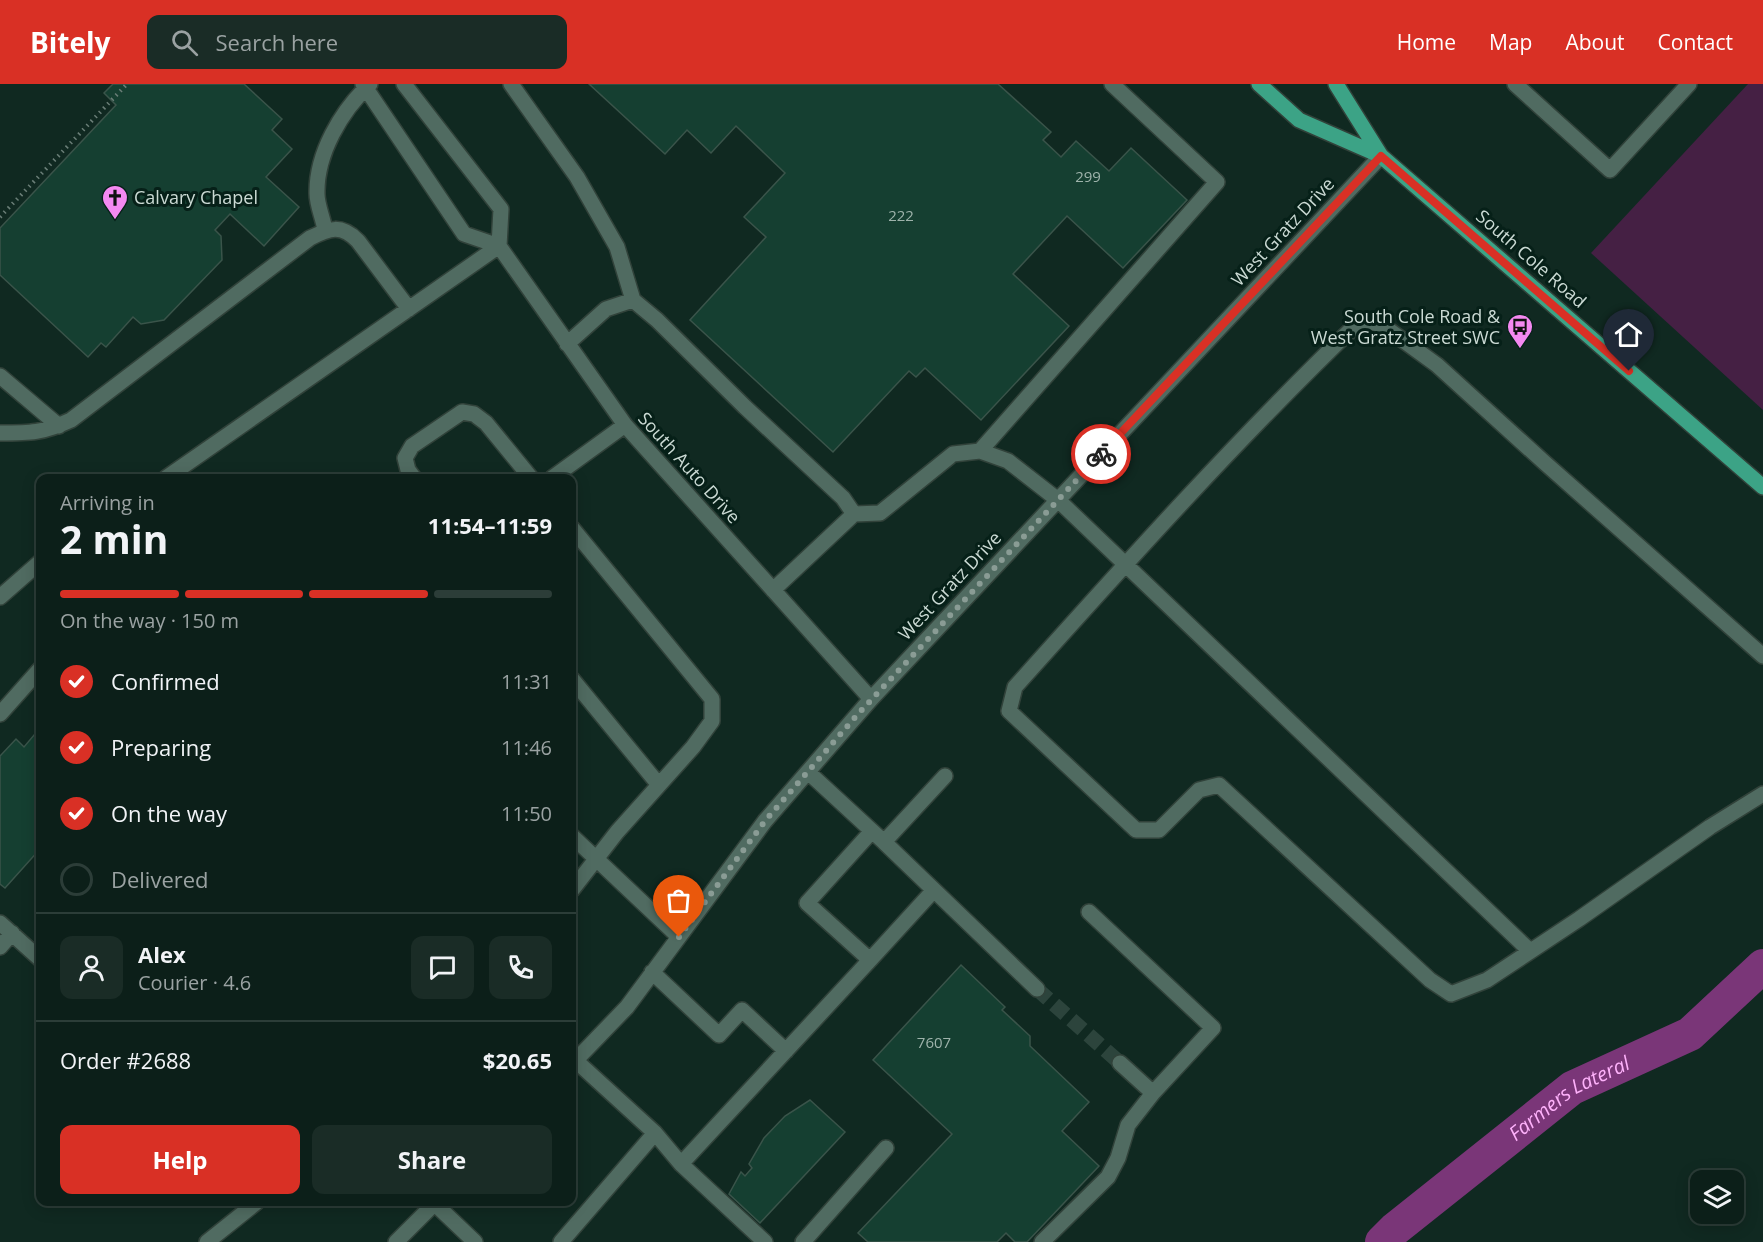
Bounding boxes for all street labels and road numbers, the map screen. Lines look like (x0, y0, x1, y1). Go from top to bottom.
street label: West Gratz Drive (1226, 172, 1339, 291)
street label: South Cole Road (1472, 204, 1592, 313)
street label: South Auto Drive (633, 406, 746, 528)
street label: West Gratz Drive (893, 526, 1006, 645)

